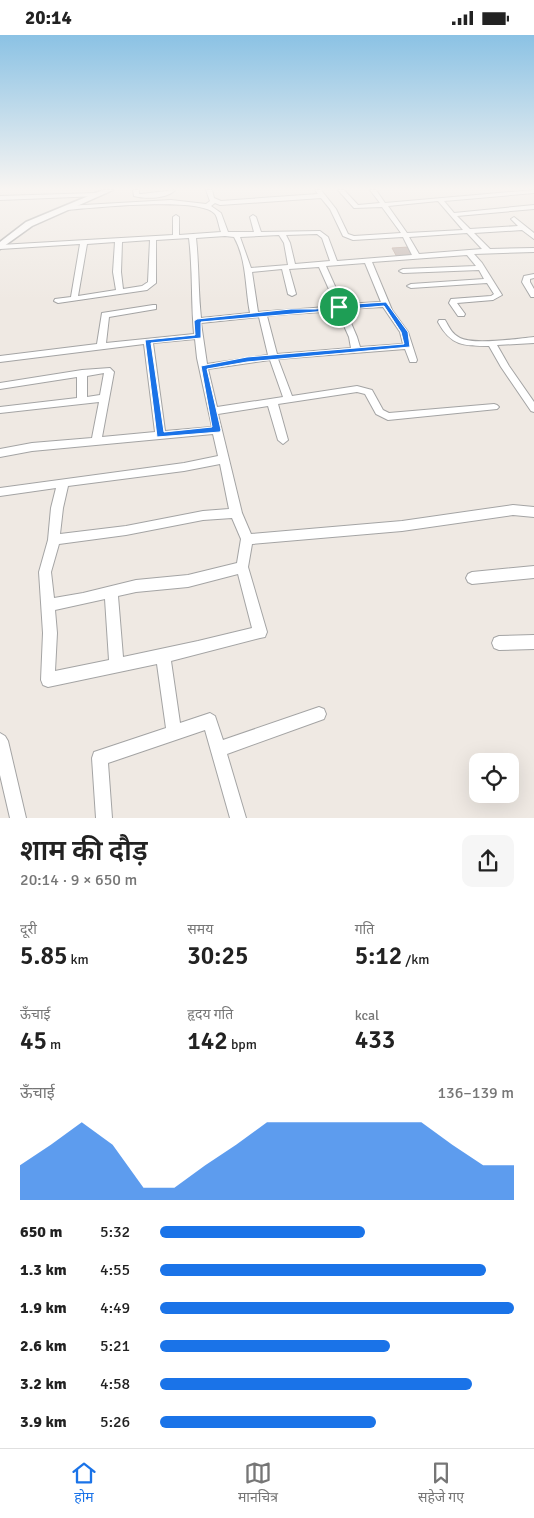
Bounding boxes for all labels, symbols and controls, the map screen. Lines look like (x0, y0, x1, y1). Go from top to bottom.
text: 20:14 (25, 6, 72, 30)
pin (318, 286, 360, 328)
icon: arrive (325, 293, 353, 321)
map controls (469, 753, 519, 803)
button: locate (469, 753, 519, 803)
text: शाम की दौड़ (20, 834, 148, 868)
button: share (462, 835, 514, 887)
text: 20:14 · 9 × 650 m (20, 870, 137, 890)
text: दूरी (20, 921, 37, 938)
text: समय (187, 921, 213, 938)
text: गति (355, 921, 374, 938)
text: 5.85 (20, 940, 67, 971)
text: 30:25 (187, 940, 248, 971)
text: 5:12 (355, 940, 402, 971)
text: km (67, 951, 89, 968)
text: /km (402, 951, 429, 968)
text: ऊँचाई (20, 1006, 50, 1023)
text: हृदय गति (187, 1006, 233, 1023)
text: kcal (355, 1007, 379, 1024)
text: 433 (355, 1024, 395, 1055)
text: 45 (20, 1025, 47, 1056)
text: 142 (187, 1025, 228, 1056)
text: m (47, 1036, 61, 1053)
text: bpm (228, 1036, 257, 1053)
text: ऊँचाई (20, 1083, 55, 1103)
text: 136–139 m (437, 1083, 514, 1103)
text: 650 m (20, 1222, 62, 1242)
text: 5:32 (100, 1222, 130, 1242)
text: 1.3 km (20, 1260, 67, 1280)
text: 4:55 (100, 1260, 130, 1280)
text: 1.9 km (20, 1298, 67, 1318)
text: 4:49 (100, 1298, 130, 1318)
text: 2.6 km (20, 1336, 67, 1356)
text: 5:21 (100, 1336, 130, 1356)
text: 3.2 km (20, 1374, 67, 1394)
text: 4:58 (100, 1374, 130, 1394)
text: 3.9 km (20, 1412, 67, 1432)
text: 5:26 (100, 1412, 130, 1432)
tab: होम (70, 1459, 98, 1508)
tab: मानचित्र (238, 1459, 278, 1508)
tab: सहेजे गए (418, 1459, 464, 1508)

